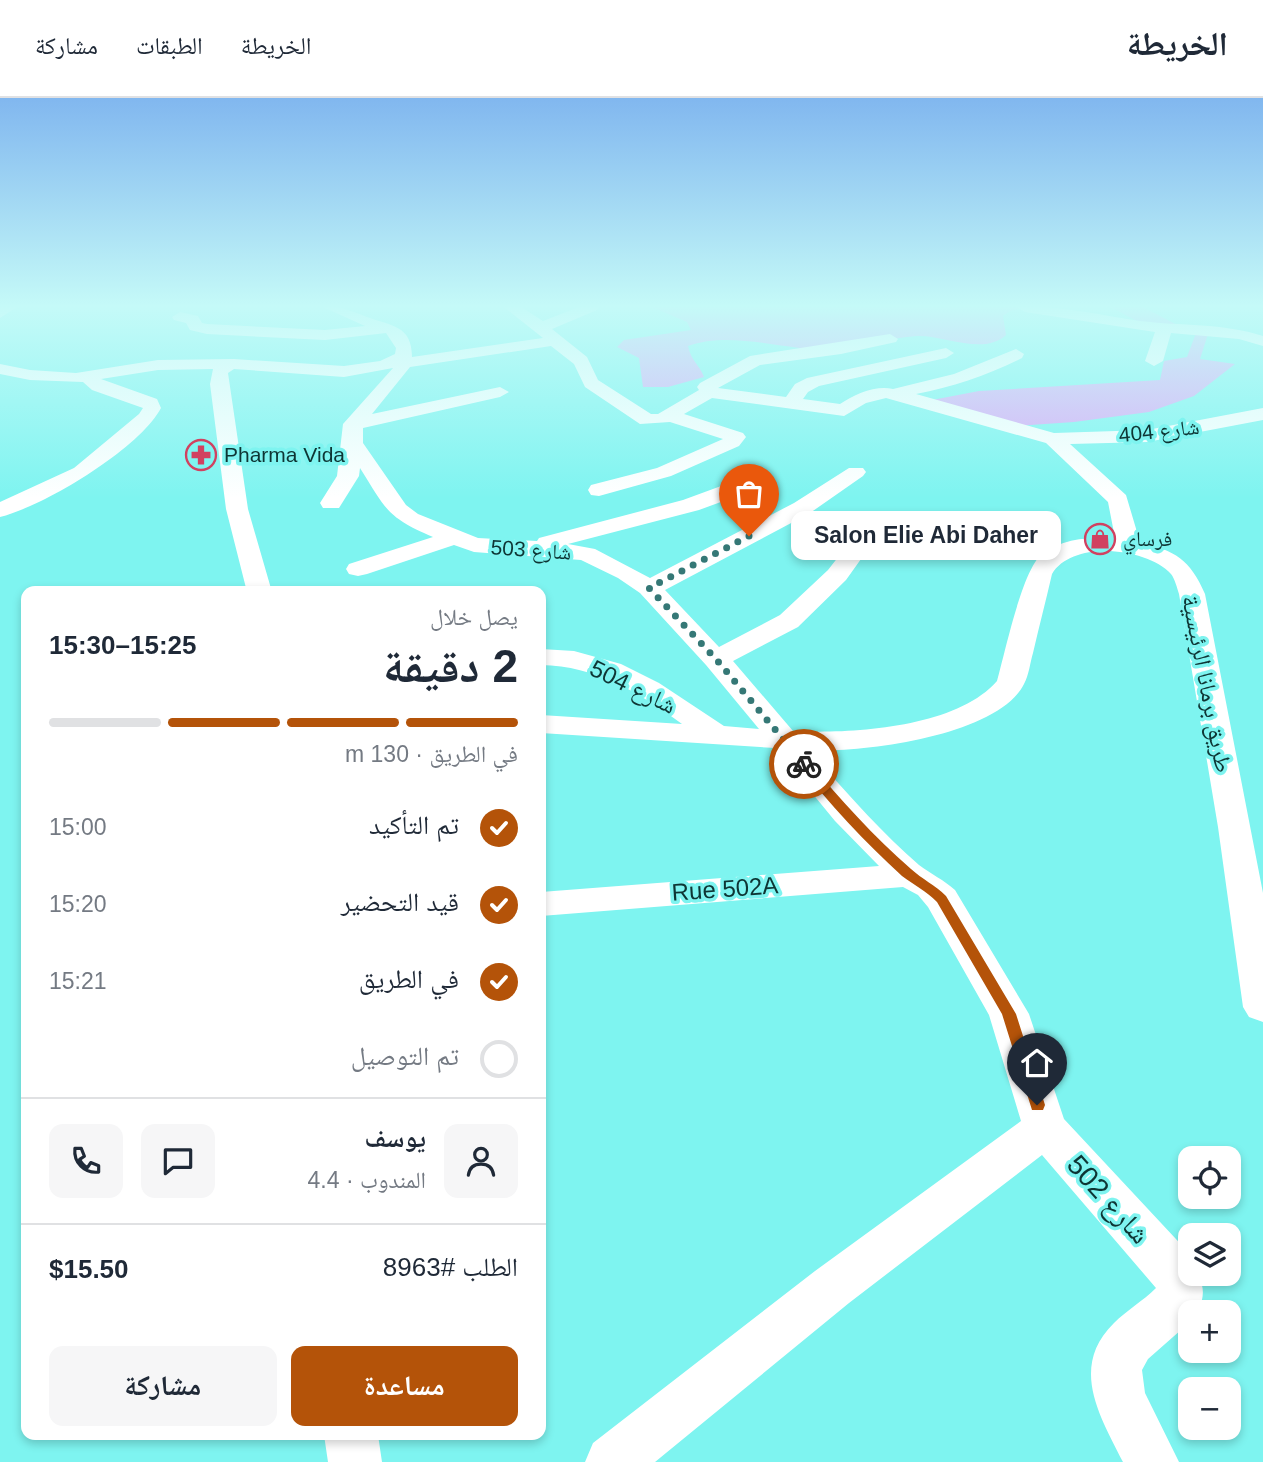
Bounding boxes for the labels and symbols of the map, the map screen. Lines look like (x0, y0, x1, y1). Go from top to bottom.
street label: شارع 404 (1118, 415, 1201, 448)
pharmacy icon: Pharma Vida (184, 438, 218, 472)
place label: Pharma Vida (224, 443, 345, 466)
pin (719, 464, 779, 536)
callout: Salon Elie Abi Daher (791, 512, 1060, 560)
shop icon: فرساي (1083, 522, 1117, 556)
place label: فرساي (1123, 527, 1172, 555)
street label: شارع 503 (490, 535, 572, 566)
street label: طريق برمانا الرئيسية (1176, 593, 1238, 775)
street label: شارع 504 (585, 654, 681, 721)
courier (769, 729, 839, 799)
street label: Rue 502A (671, 871, 779, 906)
pin (1007, 1033, 1067, 1105)
street label: شارع 502 (1060, 1149, 1156, 1251)

